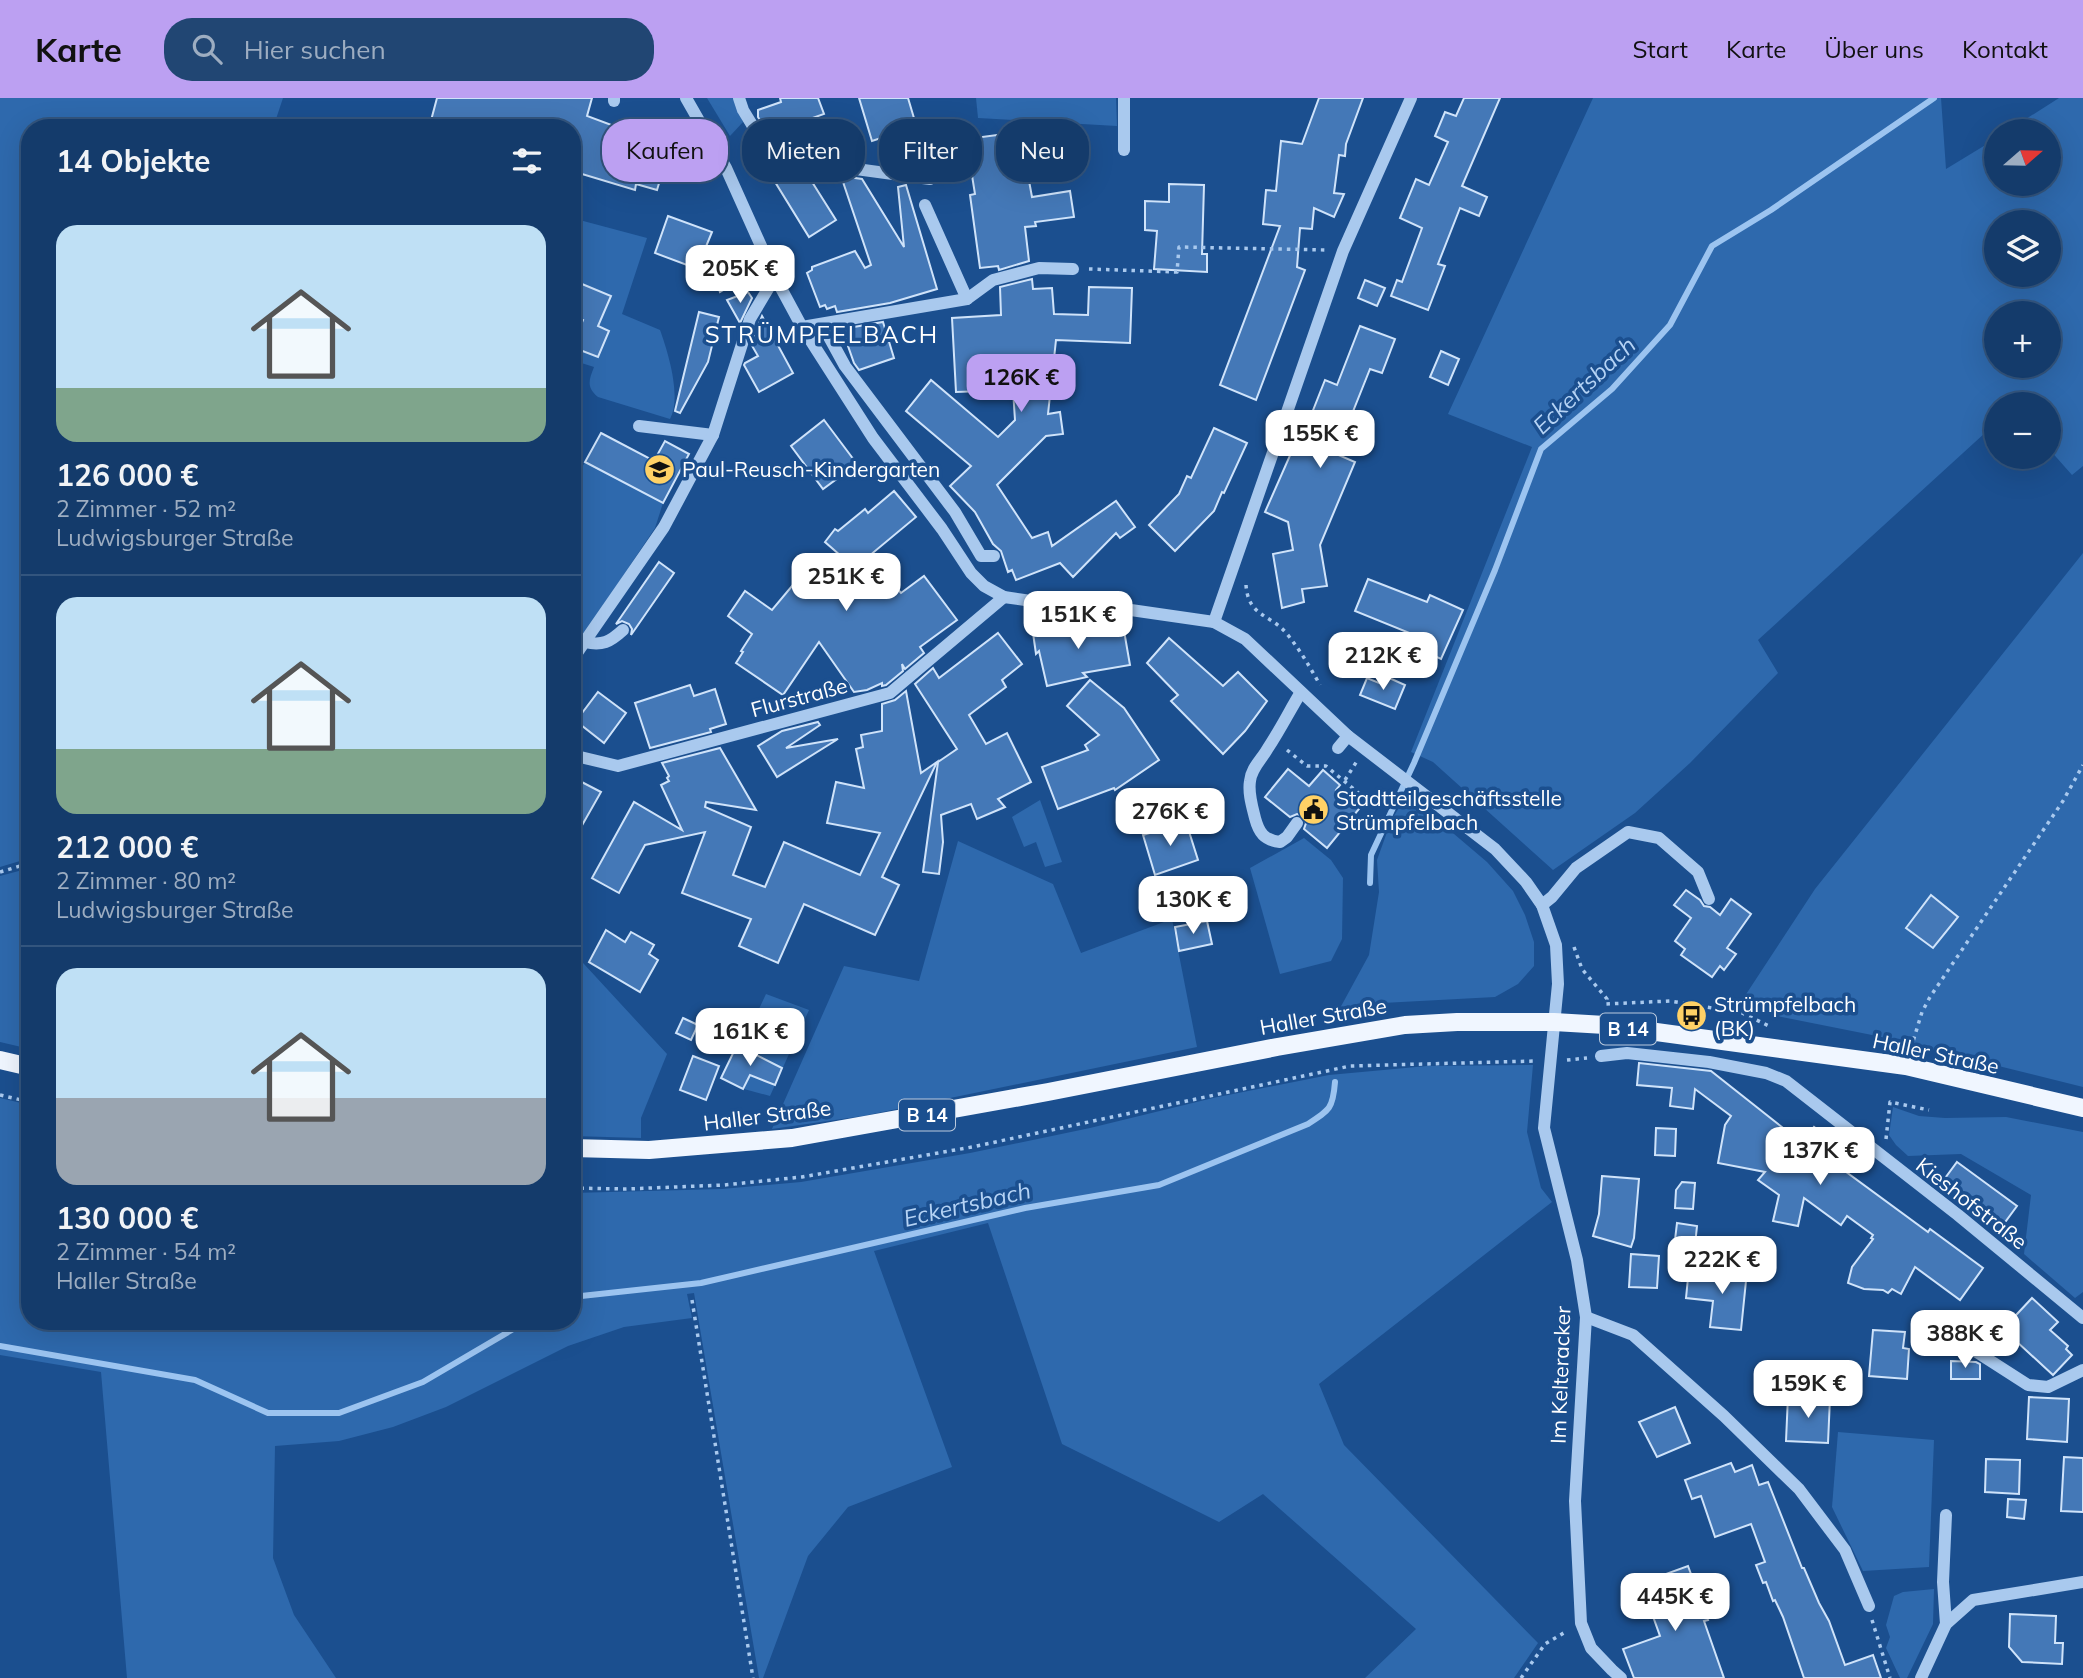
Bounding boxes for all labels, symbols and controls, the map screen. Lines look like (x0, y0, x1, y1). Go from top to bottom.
search box (164, 18, 654, 81)
text: Karte (35, 29, 122, 70)
icon: search (188, 30, 226, 68)
text: Hier suchen (244, 33, 386, 66)
text: Start (1632, 34, 1688, 64)
text: Karte (1726, 34, 1786, 64)
text: Über uns (1824, 34, 1924, 64)
text: Kontakt (1962, 34, 2048, 64)
chip: Kaufen (602, 119, 728, 182)
chip: Mieten (742, 119, 865, 182)
chip: Filter (879, 119, 982, 182)
chip: Neu (996, 119, 1089, 182)
north arrow (1984, 119, 2062, 196)
map controls (1984, 119, 2061, 469)
text: 14 Objekte (56, 142, 210, 180)
icon: filters (508, 142, 546, 180)
button: layers (1984, 210, 2061, 287)
pin: 205K € (683, 246, 797, 305)
text: 205K € (702, 253, 778, 282)
icon: home (238, 271, 364, 397)
button: + (1984, 301, 2061, 378)
district label: STRÜMPFELBACH (705, 319, 939, 349)
water label: Eckertsbach (1527, 330, 1641, 440)
pin: 126K € (964, 354, 1078, 414)
text: 126K € (983, 362, 1059, 391)
button: − (1984, 392, 2061, 469)
pin: 155K € (1263, 410, 1377, 470)
text: 155K € (1282, 418, 1358, 447)
school or university icon: Paul-Reusch-Kindergarten (642, 452, 676, 486)
text: 126 000 € (56, 456, 198, 494)
place label: Paul-Reusch-Kindergarten (682, 456, 940, 482)
text: 2 Zimmer · 52 m² (56, 494, 236, 523)
text: Ludwigsburger Straße (56, 523, 294, 552)
pin: 251K € (789, 554, 903, 613)
text: 251K € (808, 561, 884, 590)
pin: 151K € (1021, 592, 1135, 651)
text: 151K € (1040, 599, 1116, 628)
pin: 212K € (1326, 632, 1440, 692)
text: 212K € (1345, 640, 1421, 669)
icon: home (238, 643, 364, 769)
street label: Flurstraße (748, 672, 850, 722)
place label: Stadtteilgeschäftsstelle Strümpfelbach (1336, 785, 1562, 835)
pin: 276K € (1113, 788, 1227, 848)
public building icon: Stadtteilgeschäftsstelle Strümpfelbach (1296, 793, 1330, 827)
text: 276K € (1132, 796, 1208, 825)
text: 212 000 € (56, 828, 198, 866)
text: 2 Zimmer · 80 m² (56, 866, 236, 895)
pin: 130K € (1136, 876, 1250, 936)
text: 130K € (1155, 884, 1231, 913)
text: Ludwigsburger Straße (56, 895, 294, 924)
place label: Strümpfelbach (BK) (1714, 991, 1856, 1041)
street label: Haller Straße (1257, 992, 1389, 1040)
bus stop icon: Strümpfelbach (BK) (1674, 999, 1708, 1033)
pin: 161K € (693, 1009, 807, 1068)
icon: home (238, 1014, 364, 1140)
road number: B 14 (1600, 1014, 1656, 1044)
text: 161K € (712, 1016, 788, 1045)
street label: Haller Straße (1870, 1027, 2002, 1079)
street label: Haller Straße (702, 1094, 832, 1136)
road number: B 14 (899, 1099, 955, 1130)
pin: 137K € (1763, 1128, 1877, 1187)
text: 137K € (1782, 1135, 1858, 1164)
street label: Kieshofstraße (1911, 1152, 2033, 1254)
water label: Eckertsbach (901, 1175, 1033, 1233)
text: 130 000 € (56, 1199, 198, 1237)
pin: 222K € (1665, 1236, 1779, 1296)
text: 2 Zimmer · 54 m² (56, 1237, 236, 1266)
text: 222K € (1684, 1244, 1760, 1273)
text: Haller Straße (56, 1266, 197, 1295)
street label: Im Kelteracker (1545, 1305, 1575, 1444)
pin: 388K € (1908, 1310, 2022, 1370)
text: 388K € (1927, 1318, 2003, 1347)
pin: 159K € (1751, 1360, 1865, 1420)
text: 159K € (1770, 1368, 1846, 1397)
pin: 445K € (1618, 1574, 1732, 1633)
text: 445K € (1637, 1581, 1713, 1610)

